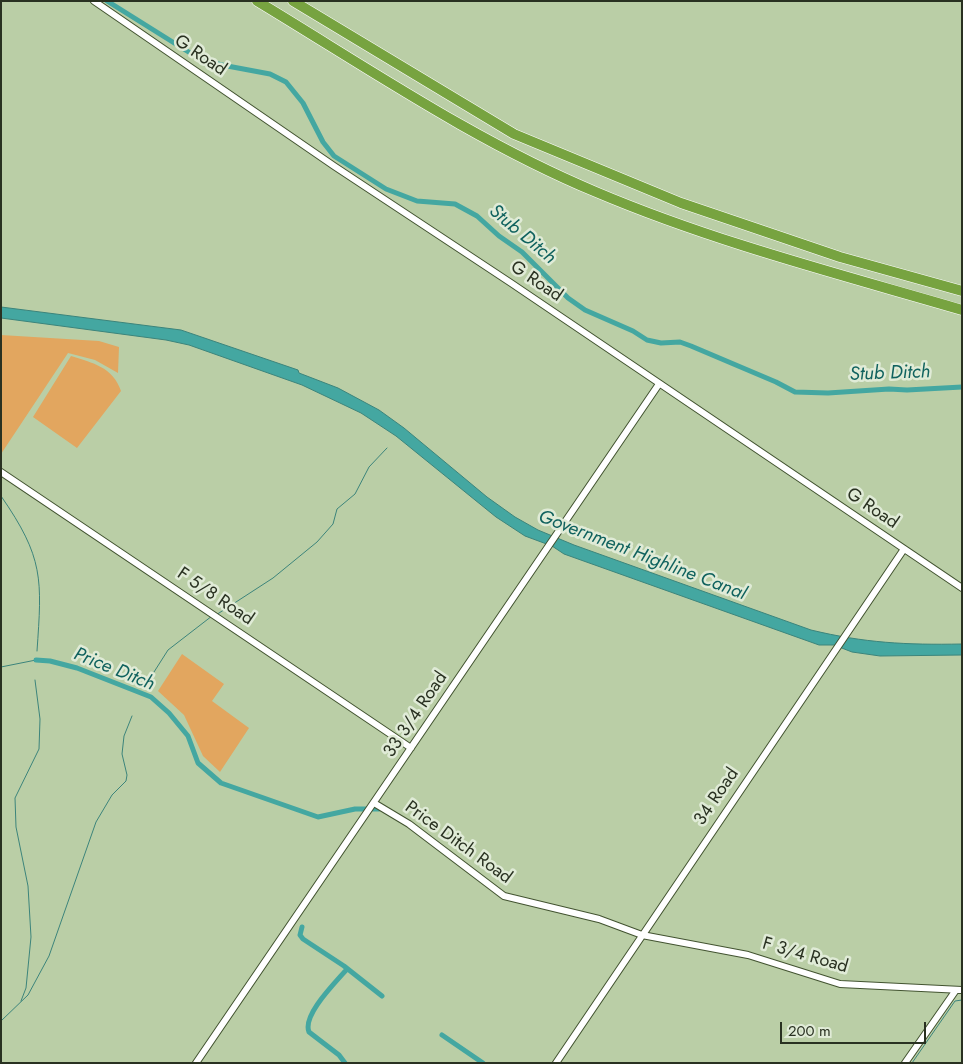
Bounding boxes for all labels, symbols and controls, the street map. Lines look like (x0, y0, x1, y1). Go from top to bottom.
street label: G Road (170, 31, 230, 81)
water label: Stub Ditch (484, 200, 560, 270)
street label: G Road (506, 257, 566, 307)
water label: Stub Ditch (849, 361, 931, 387)
street label: G Road (842, 484, 902, 534)
water label: Government Highline Canal (535, 506, 749, 606)
street label: F 5/8 Road (173, 563, 257, 631)
water label: Price Ditch (70, 643, 158, 697)
street label: 33 3/4 Road (379, 668, 453, 762)
street label: 34 Road (690, 764, 744, 830)
street label: Price Ditch Road (400, 797, 516, 889)
street label: F 3/4 Road (760, 933, 850, 979)
scale bar (783, 1012, 929, 1044)
text: 200 m (788, 1020, 831, 1042)

